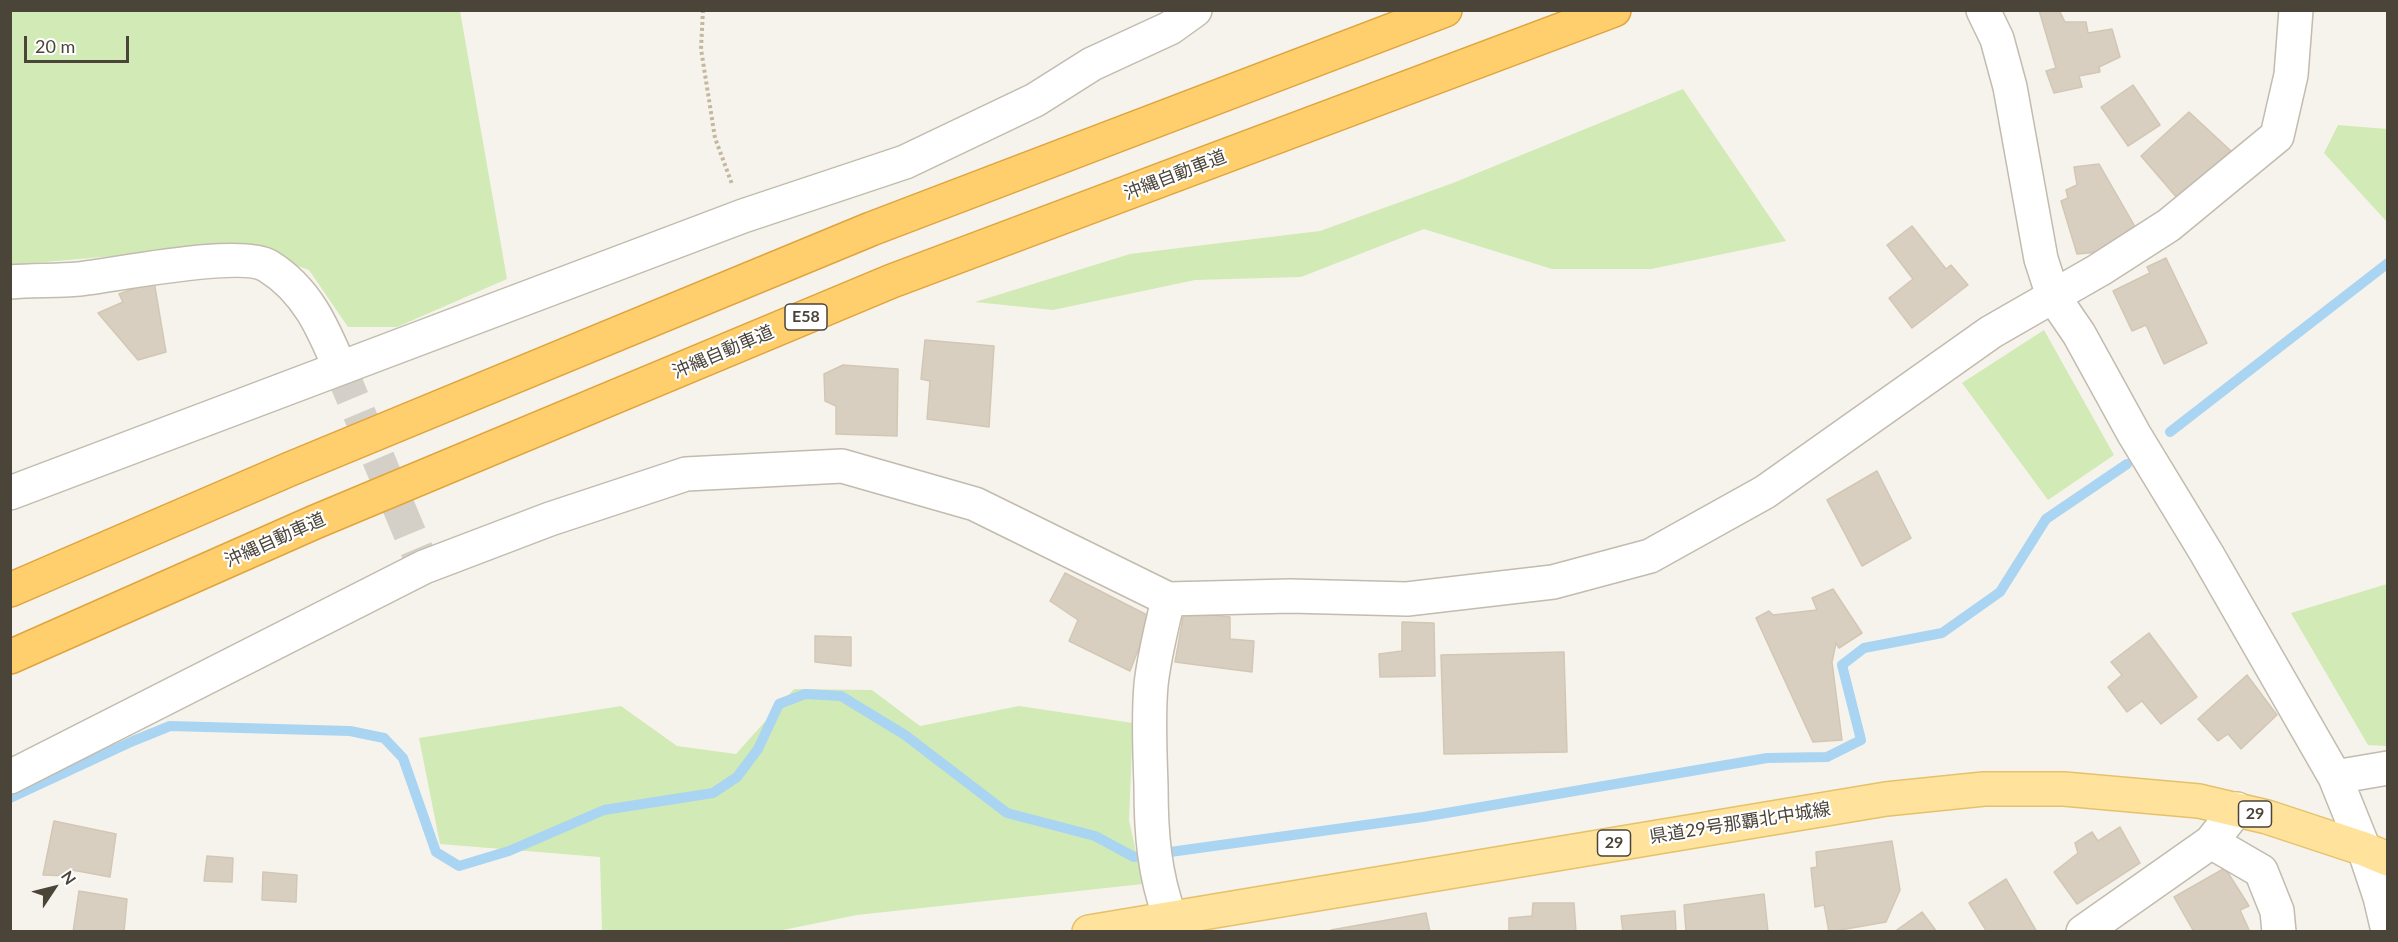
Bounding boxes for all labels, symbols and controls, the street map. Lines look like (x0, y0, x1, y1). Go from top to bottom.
scale bar (27, 24, 132, 62)
text: 20 m (35, 35, 75, 57)
street label: 沖縄自動車道 (1121, 146, 1229, 204)
road number: E58 (785, 304, 827, 330)
street label: 沖縄自動車道 (669, 321, 777, 383)
street label: 沖縄自動車道 (221, 508, 329, 572)
street label: 県道29号那覇北中城線 (1648, 798, 1832, 848)
road number: 29 (2238, 801, 2272, 827)
road number: 29 (1598, 830, 1630, 856)
north arrow (24, 858, 84, 918)
text: N (58, 867, 80, 888)

